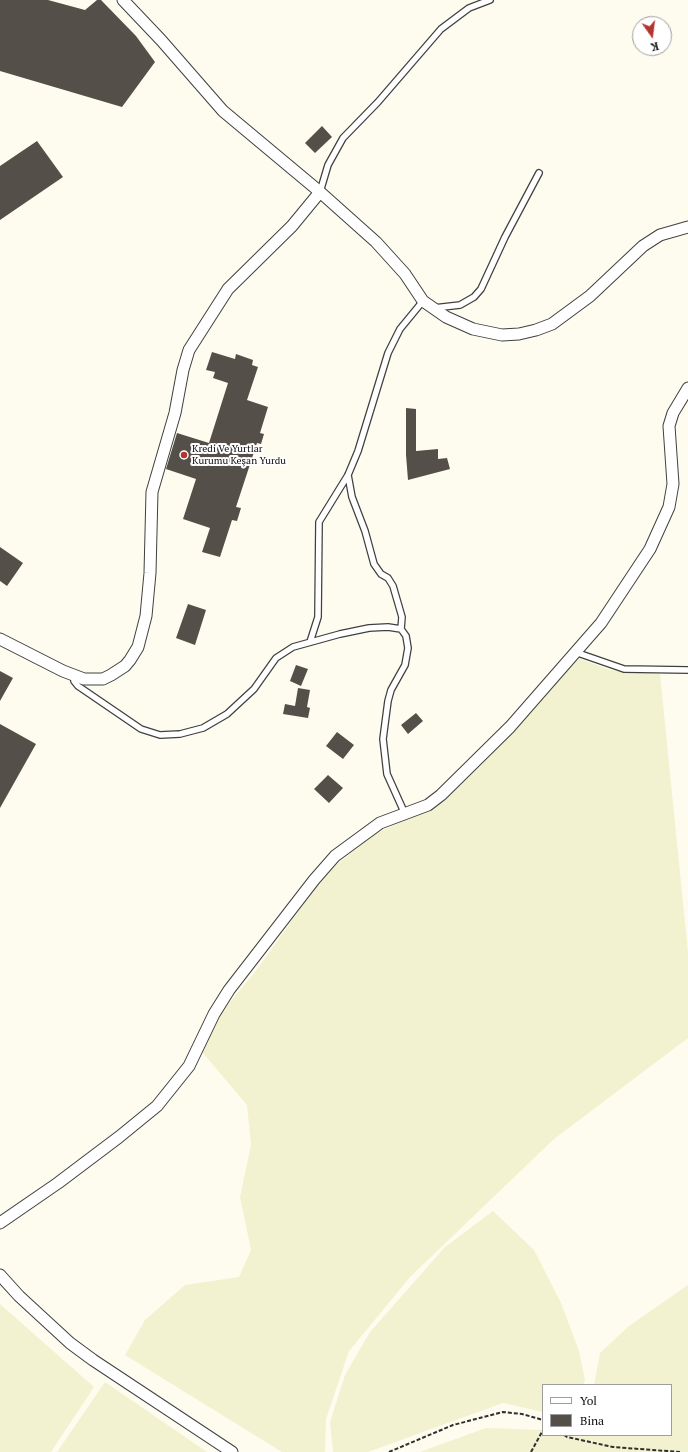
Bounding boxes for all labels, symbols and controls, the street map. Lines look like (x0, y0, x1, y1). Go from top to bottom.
north arrow (632, 16, 672, 56)
text: K (649, 39, 660, 54)
place label: Kredi Ve Yurtlar Kurumu Keşan Yurdu (192, 443, 286, 466)
marker: Kredi Ve Yurtlar Kurumu Keşan Yurdu (179, 450, 189, 460)
legend (542, 1384, 672, 1436)
text: Yol (580, 1393, 597, 1408)
text: Bina (580, 1413, 604, 1428)

